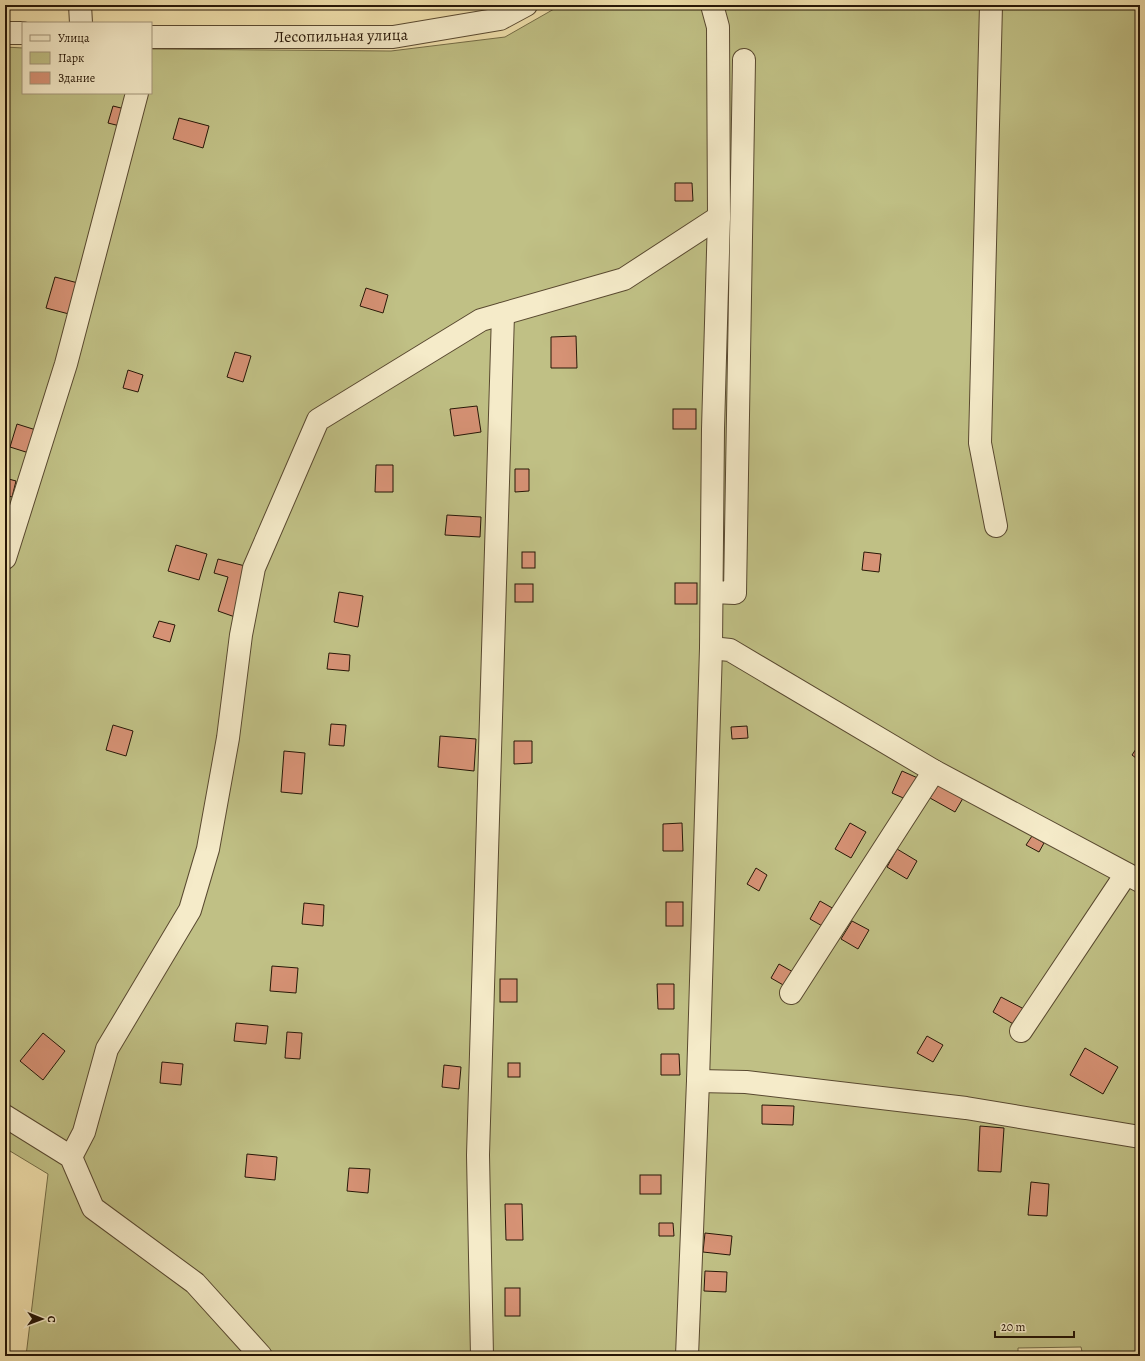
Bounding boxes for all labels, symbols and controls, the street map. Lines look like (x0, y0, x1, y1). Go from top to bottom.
legend (22, 22, 152, 94)
street label: Лесопильная улица (274, 24, 409, 48)
text: Улица (58, 30, 90, 46)
text: Парк (58, 50, 84, 66)
text: Здание (58, 70, 95, 86)
north arrow (22, 1299, 62, 1339)
scale bar (995, 1313, 1074, 1339)
text: С (44, 1316, 59, 1323)
text: 20 m (1001, 1319, 1025, 1335)

